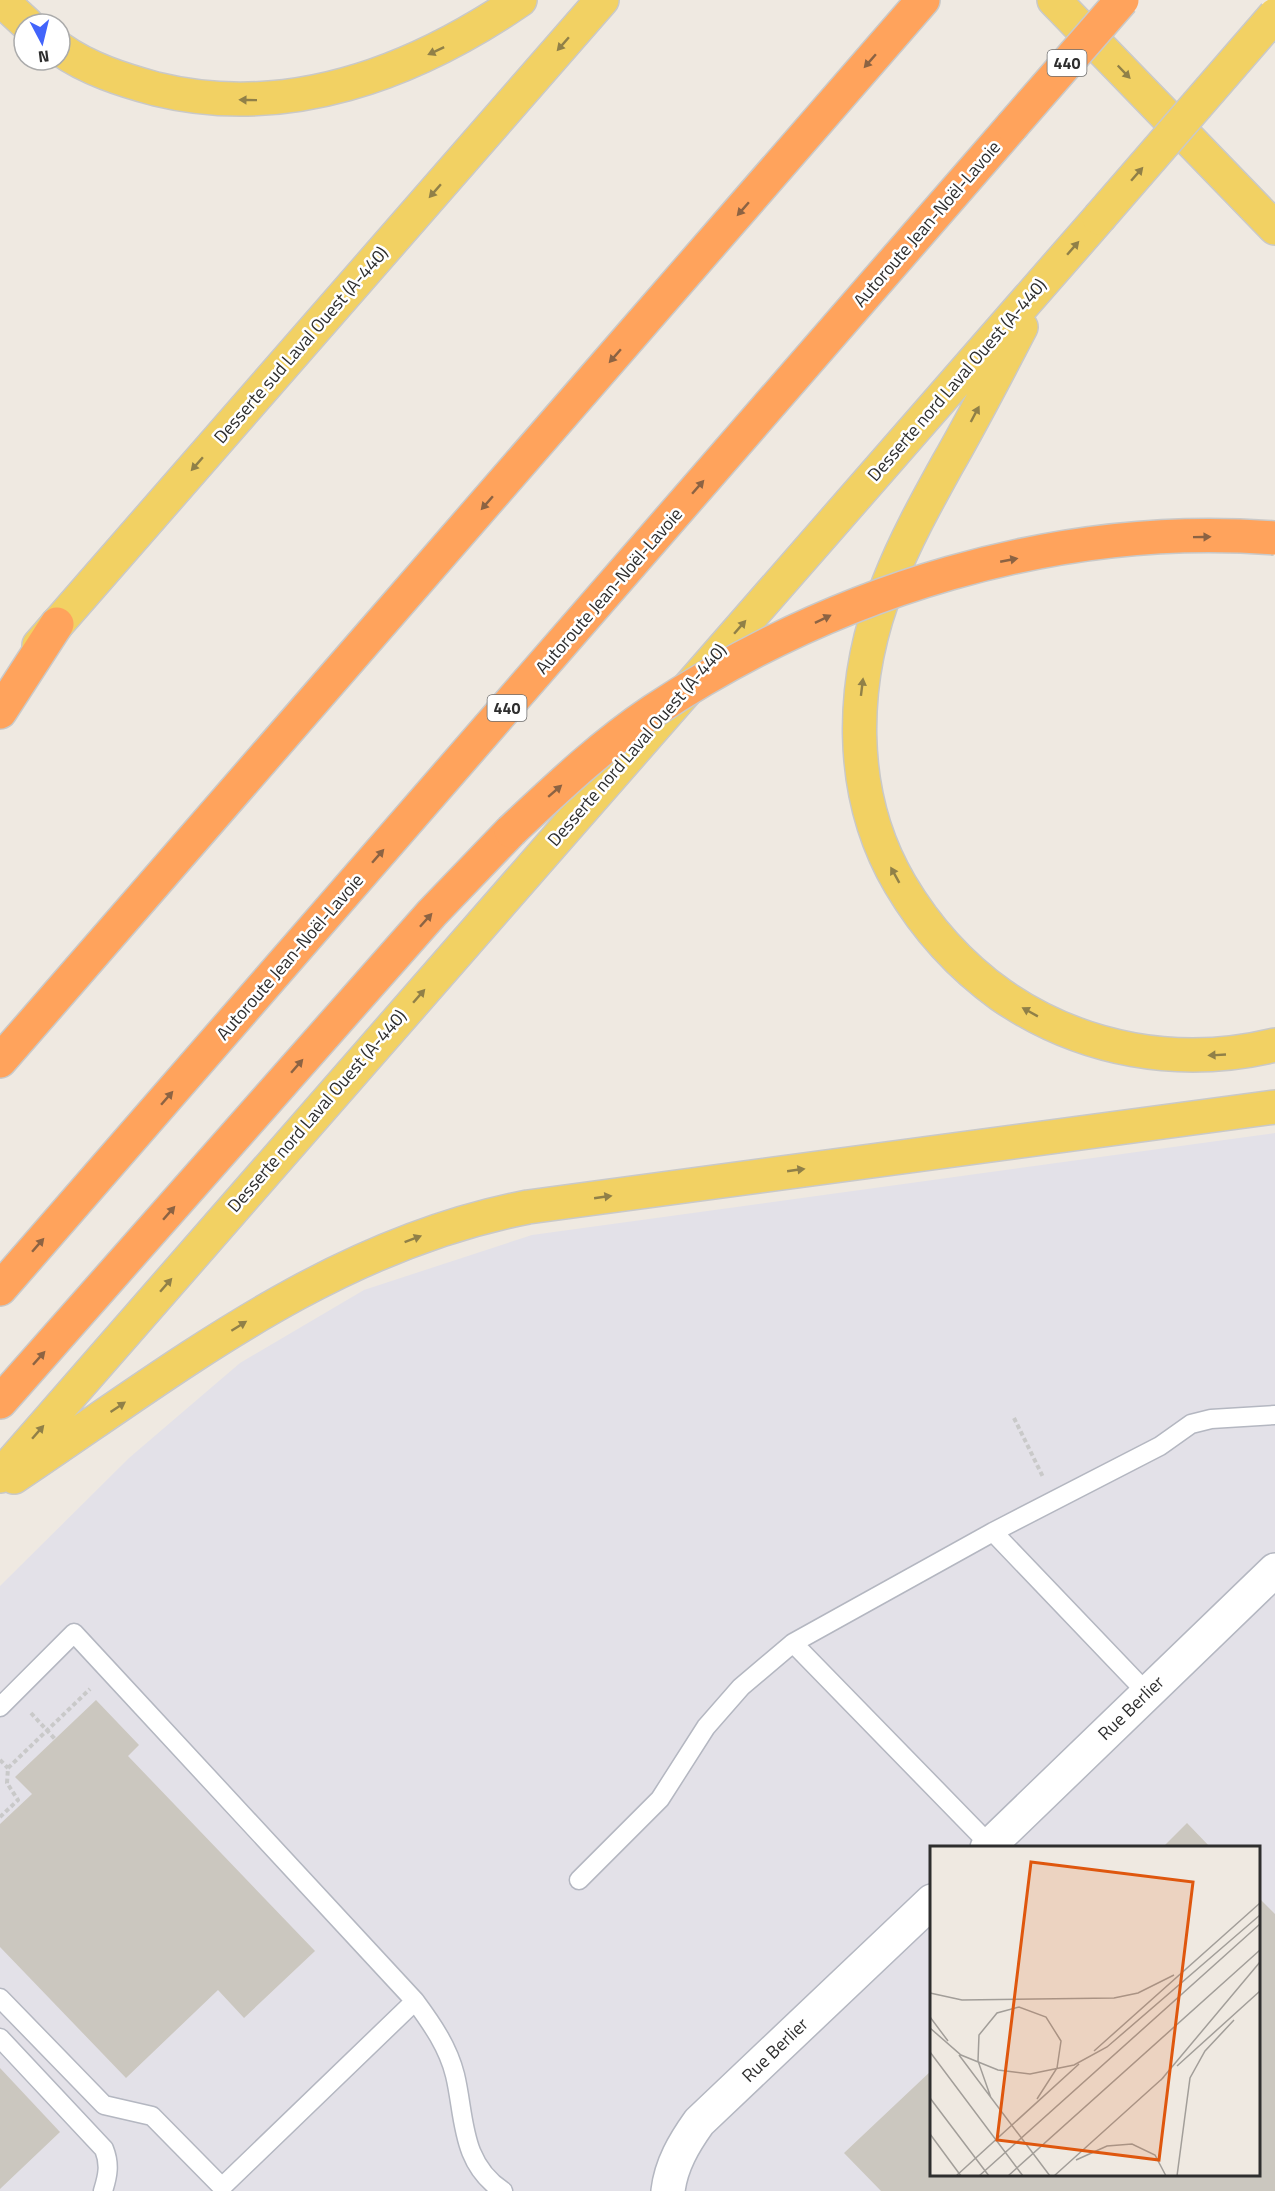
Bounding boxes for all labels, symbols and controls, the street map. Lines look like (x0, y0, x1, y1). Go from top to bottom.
north arrow (12, 12, 72, 72)
one-way arrow (557, 36, 570, 51)
text: N (37, 44, 51, 69)
one-way arrow (427, 47, 444, 56)
road number: 440 (1048, 50, 1086, 76)
one-way arrow (864, 53, 877, 68)
one-way arrow (1116, 65, 1130, 79)
one-way arrow (239, 95, 258, 105)
street label: Autoroute Jean-Noël-Lavoie (847, 135, 1007, 313)
one-way arrow (1130, 167, 1143, 182)
one-way arrow (429, 183, 442, 198)
one-way arrow (736, 201, 750, 216)
street label: Desserte sud Laval Ouest (A-440) (207, 240, 394, 449)
one-way arrow (1066, 241, 1079, 256)
street label: Desserte nord Laval Ouest (A-440) (861, 272, 1053, 487)
one-way arrow (609, 348, 622, 363)
one-way arrow (970, 406, 980, 423)
one-way arrow (191, 456, 204, 471)
one-way arrow (692, 479, 705, 495)
one-way arrow (481, 495, 494, 510)
street label: Autoroute Jean-Noël-Lavoie (529, 502, 689, 680)
one-way arrow (1192, 532, 1211, 542)
one-way arrow (999, 555, 1018, 564)
one-way arrow (815, 614, 832, 623)
one-way arrow (734, 619, 747, 635)
street label: Desserte nord Laval Ouest (A-440) (541, 637, 733, 852)
one-way arrow (858, 677, 867, 696)
road number: 440 (488, 695, 526, 721)
one-way arrow (547, 785, 563, 798)
one-way arrow (371, 849, 384, 864)
one-way arrow (890, 867, 901, 883)
street label: Autoroute Jean-Noël-Lavoie (210, 868, 370, 1046)
one-way arrow (419, 913, 432, 928)
one-way arrow (412, 988, 426, 1003)
street label: Desserte nord Laval Ouest (A-440) (221, 1003, 413, 1218)
one-way arrow (1021, 1007, 1038, 1017)
one-way arrow (1208, 1050, 1227, 1059)
one-way arrow (290, 1059, 303, 1074)
one-way arrow (160, 1091, 173, 1106)
one-way arrow (787, 1166, 806, 1175)
one-way arrow (593, 1192, 612, 1201)
one-way arrow (162, 1205, 176, 1220)
one-way arrow (404, 1234, 422, 1244)
one-way arrow (32, 1237, 45, 1253)
one-way arrow (159, 1278, 172, 1293)
one-way arrow (231, 1320, 247, 1331)
one-way arrow (32, 1351, 45, 1366)
one-way arrow (110, 1401, 126, 1413)
one-way arrow (31, 1425, 44, 1440)
street label: Rue Berlier (1091, 1669, 1170, 1746)
inset map (930, 1846, 1260, 2176)
street label: Rue Berlier (735, 2011, 814, 2088)

